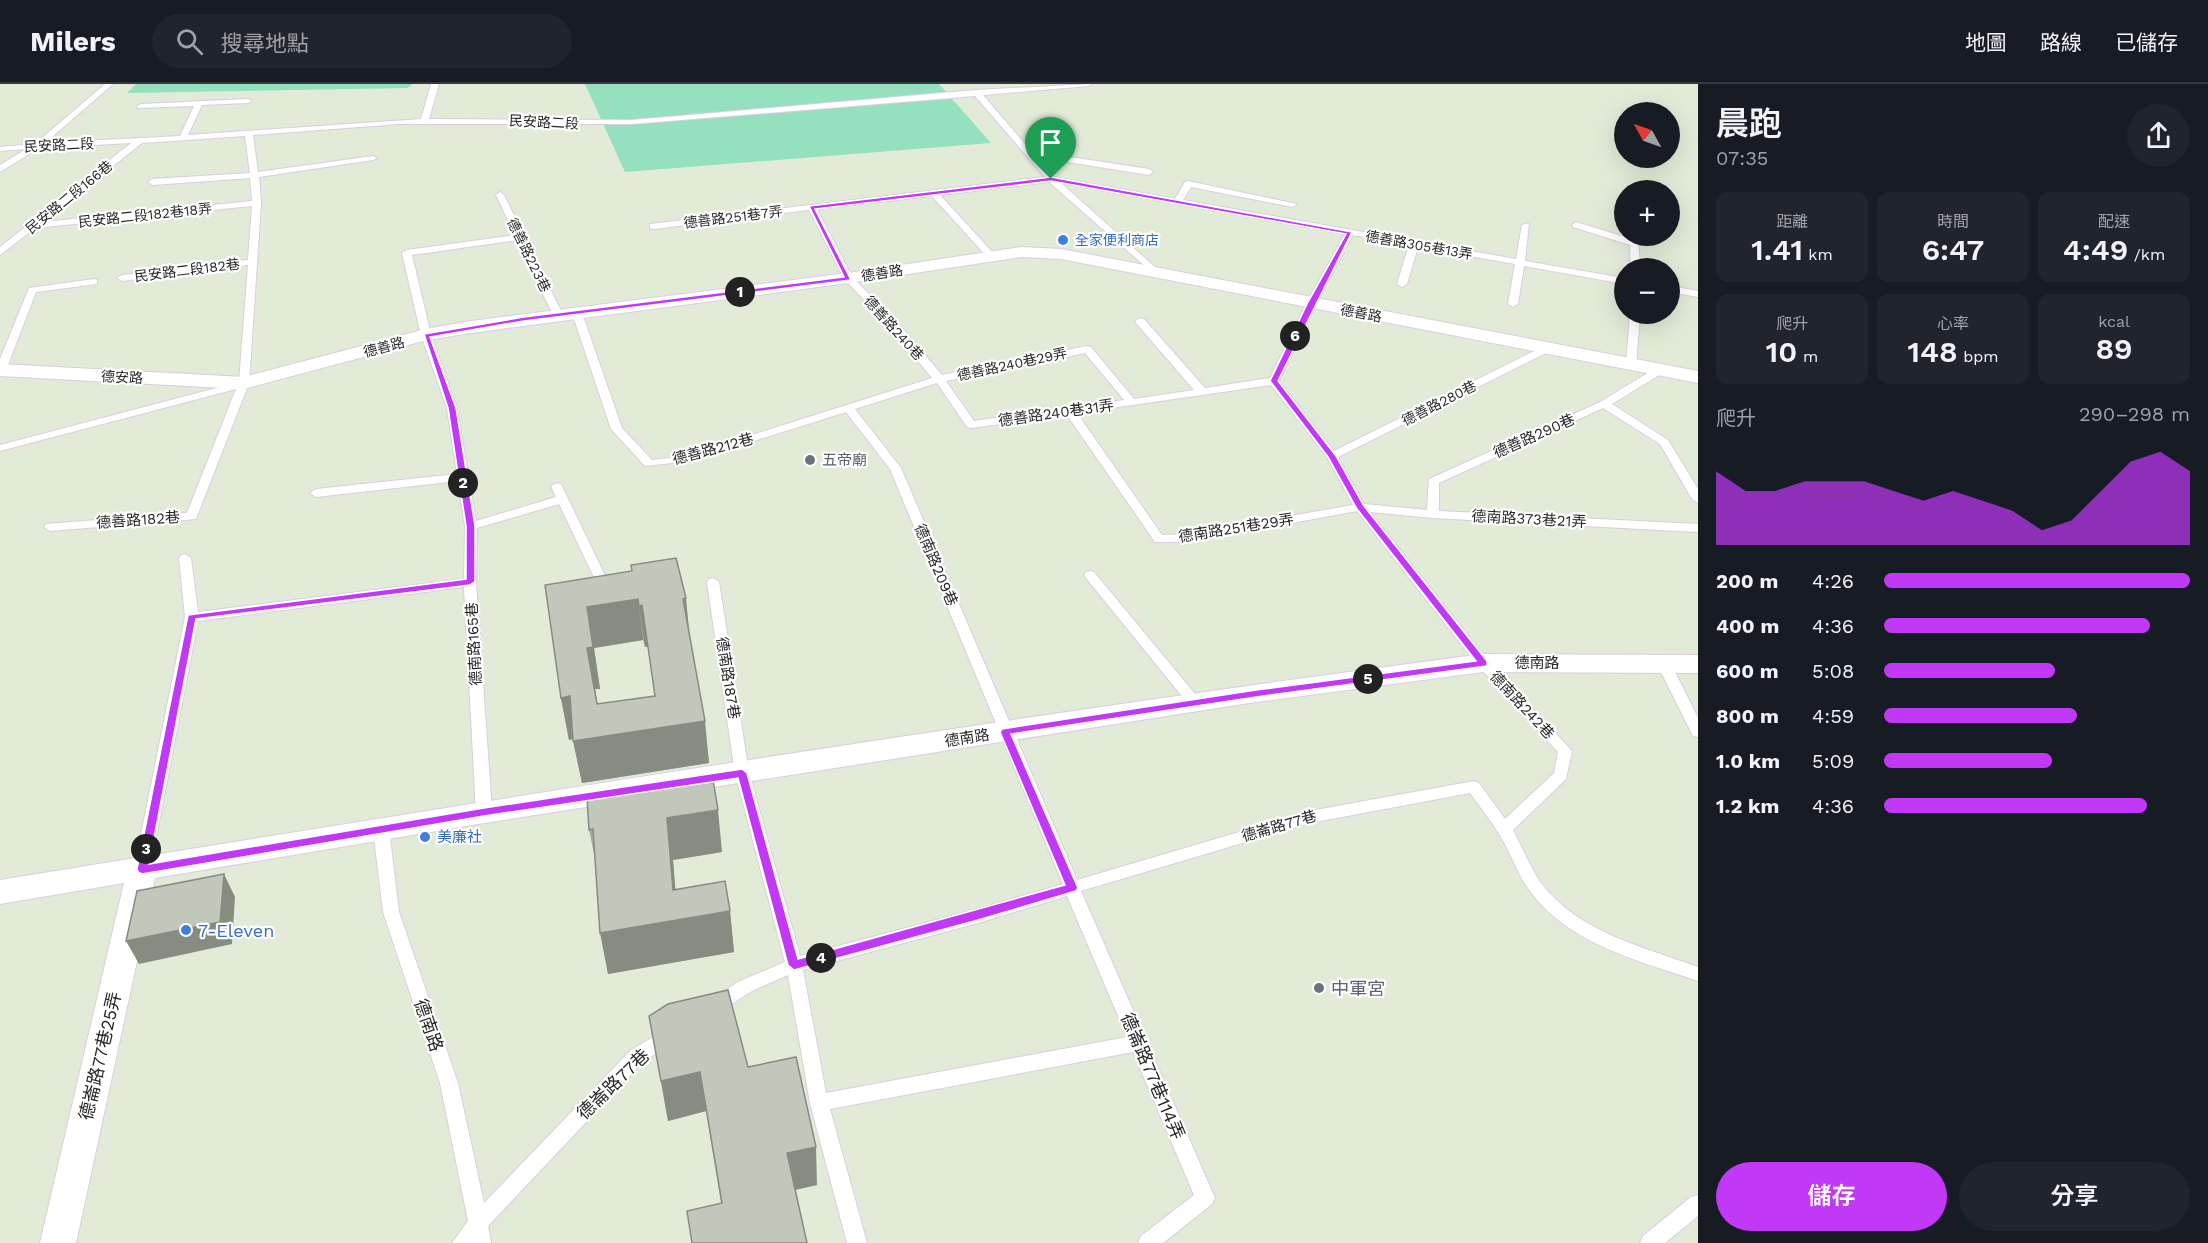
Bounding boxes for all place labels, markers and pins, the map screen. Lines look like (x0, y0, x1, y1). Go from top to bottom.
pin (1025, 117, 1076, 179)
place label: 全家便利商店 (1075, 232, 1159, 248)
marker: 全家便利商店 (1056, 233, 1070, 247)
pin: 1 (725, 277, 755, 307)
pin: 6 (1280, 321, 1310, 351)
place label: 五帝廟 (822, 451, 867, 469)
marker: 五帝廟 (803, 453, 817, 467)
pin: 2 (448, 468, 478, 498)
pin: 5 (1353, 664, 1383, 694)
place label: 美廉社 (437, 828, 482, 846)
marker: 美廉社 (418, 830, 432, 844)
pin: 3 (131, 834, 161, 864)
place label: 7-Eleven (198, 920, 274, 941)
marker: 7-Eleven (179, 923, 193, 937)
pin: 4 (806, 943, 836, 973)
place label: 中軍宮 (1331, 978, 1385, 999)
marker: 中軍宮 (1312, 981, 1326, 995)

